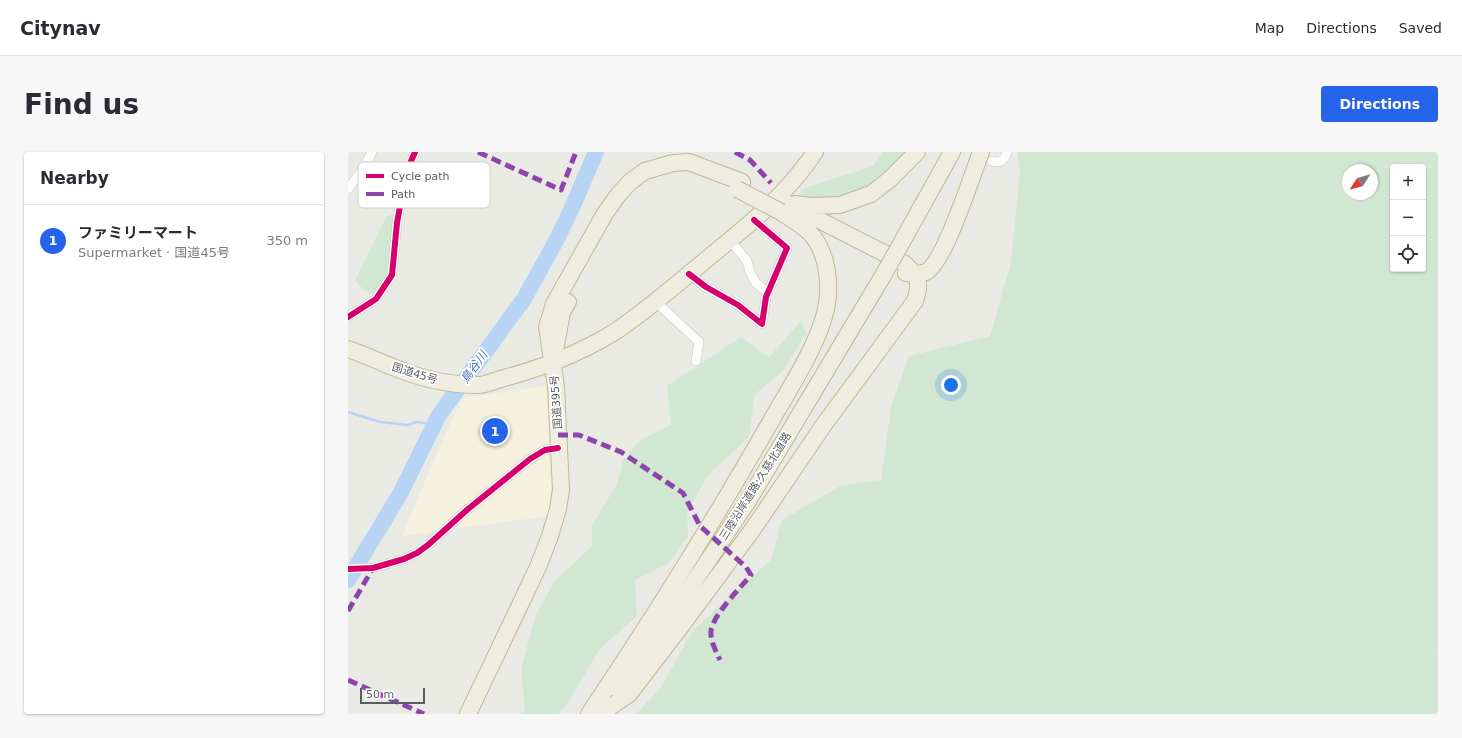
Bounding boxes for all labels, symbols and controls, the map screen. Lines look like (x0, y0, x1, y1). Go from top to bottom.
text: Citynav (20, 17, 101, 39)
text: Map (1255, 20, 1284, 36)
text: Directions (1306, 20, 1377, 36)
text: Saved (1399, 20, 1442, 36)
button: Directions (1321, 86, 1438, 122)
text: Find us (24, 88, 139, 121)
legend (358, 162, 490, 208)
north arrow (1342, 164, 1378, 200)
map controls (1390, 164, 1426, 272)
button: + (1390, 164, 1426, 200)
text: Nearby (40, 168, 109, 188)
text: Cycle path (391, 170, 450, 183)
text: Path (391, 188, 415, 201)
button: − (1390, 200, 1426, 236)
text: ファミリーマート (78, 224, 198, 242)
text: 1 (48, 233, 58, 248)
text: 350 m (266, 233, 308, 248)
button: locate (1390, 236, 1426, 272)
text: Supermarket · 国道45号 (78, 245, 230, 260)
water label: 鳥谷川 (458, 347, 491, 386)
street label: 国道45号 (390, 360, 439, 387)
street label: 国道395号 (548, 375, 565, 429)
your location (941, 375, 961, 395)
pin: 1 (482, 416, 508, 446)
street label: 三陸沿岸道路;久慈北道路 (717, 430, 794, 543)
scale bar (360, 686, 425, 705)
text: 50 m (366, 688, 394, 701)

